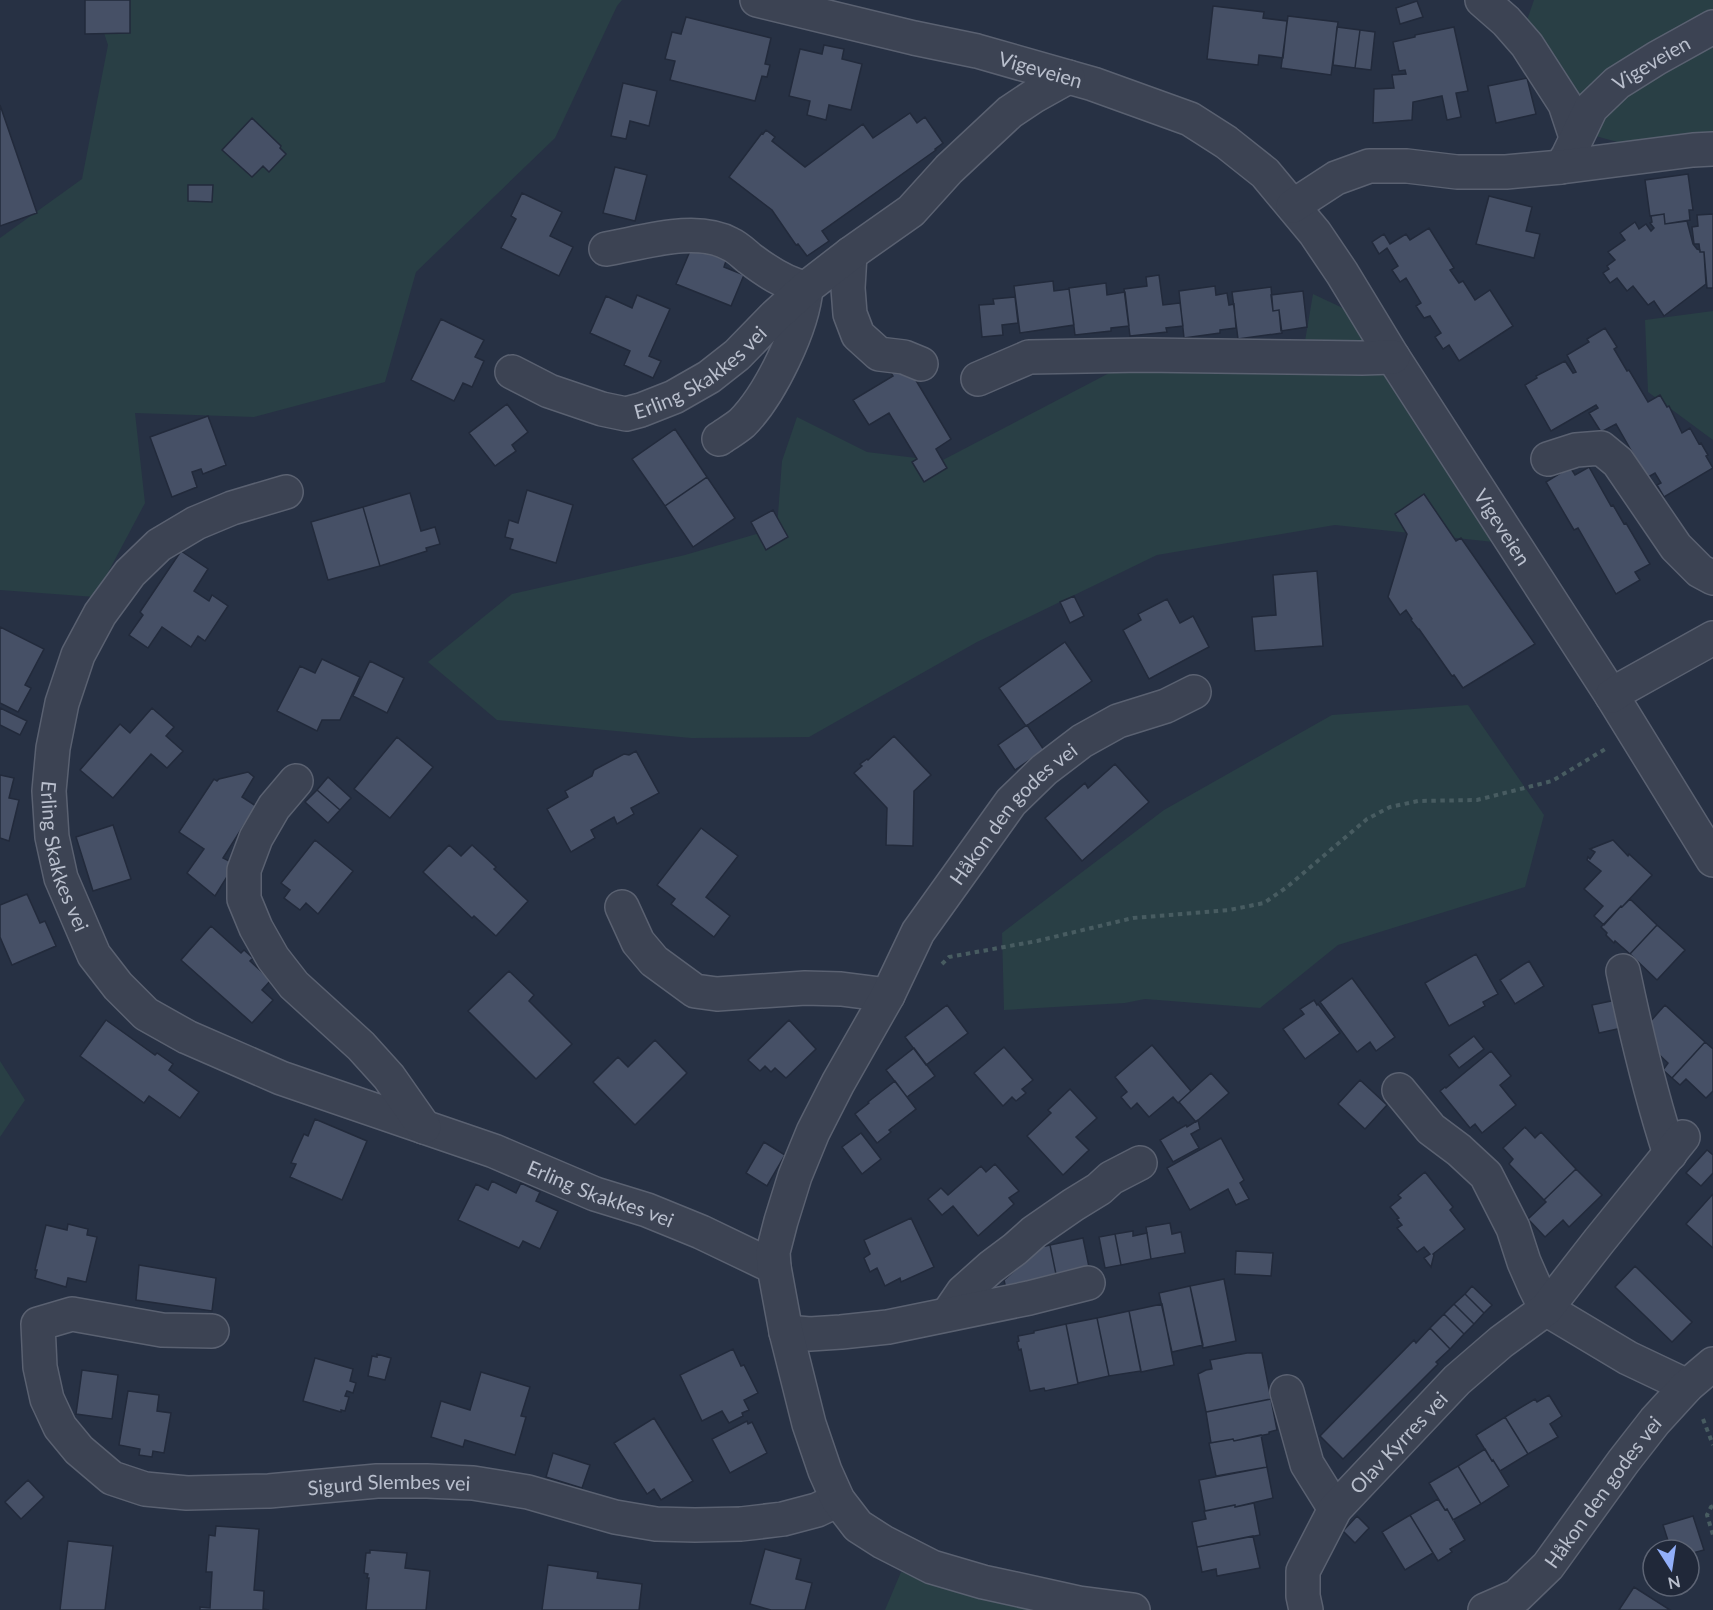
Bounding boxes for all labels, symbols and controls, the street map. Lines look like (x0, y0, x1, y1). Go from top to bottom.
street label: Vigeveien (1608, 30, 1694, 95)
street label: Vigeveien (996, 46, 1085, 92)
street label: Erling Skakkes vei (631, 321, 771, 423)
street label: Vigeveien (1469, 484, 1536, 570)
street label: Håkon den godes vei (944, 737, 1081, 889)
street label: Erling Skakkes vei (37, 780, 94, 935)
street label: Erling Skakkes vei (524, 1155, 678, 1232)
street label: Olav Kyrres vei (1344, 1386, 1452, 1498)
street label: Håkon den godes vei (1539, 1411, 1666, 1572)
street label: Sigurd Slembes vei (306, 1469, 471, 1499)
north arrow (1641, 1538, 1701, 1598)
text: N (1666, 1573, 1682, 1594)

